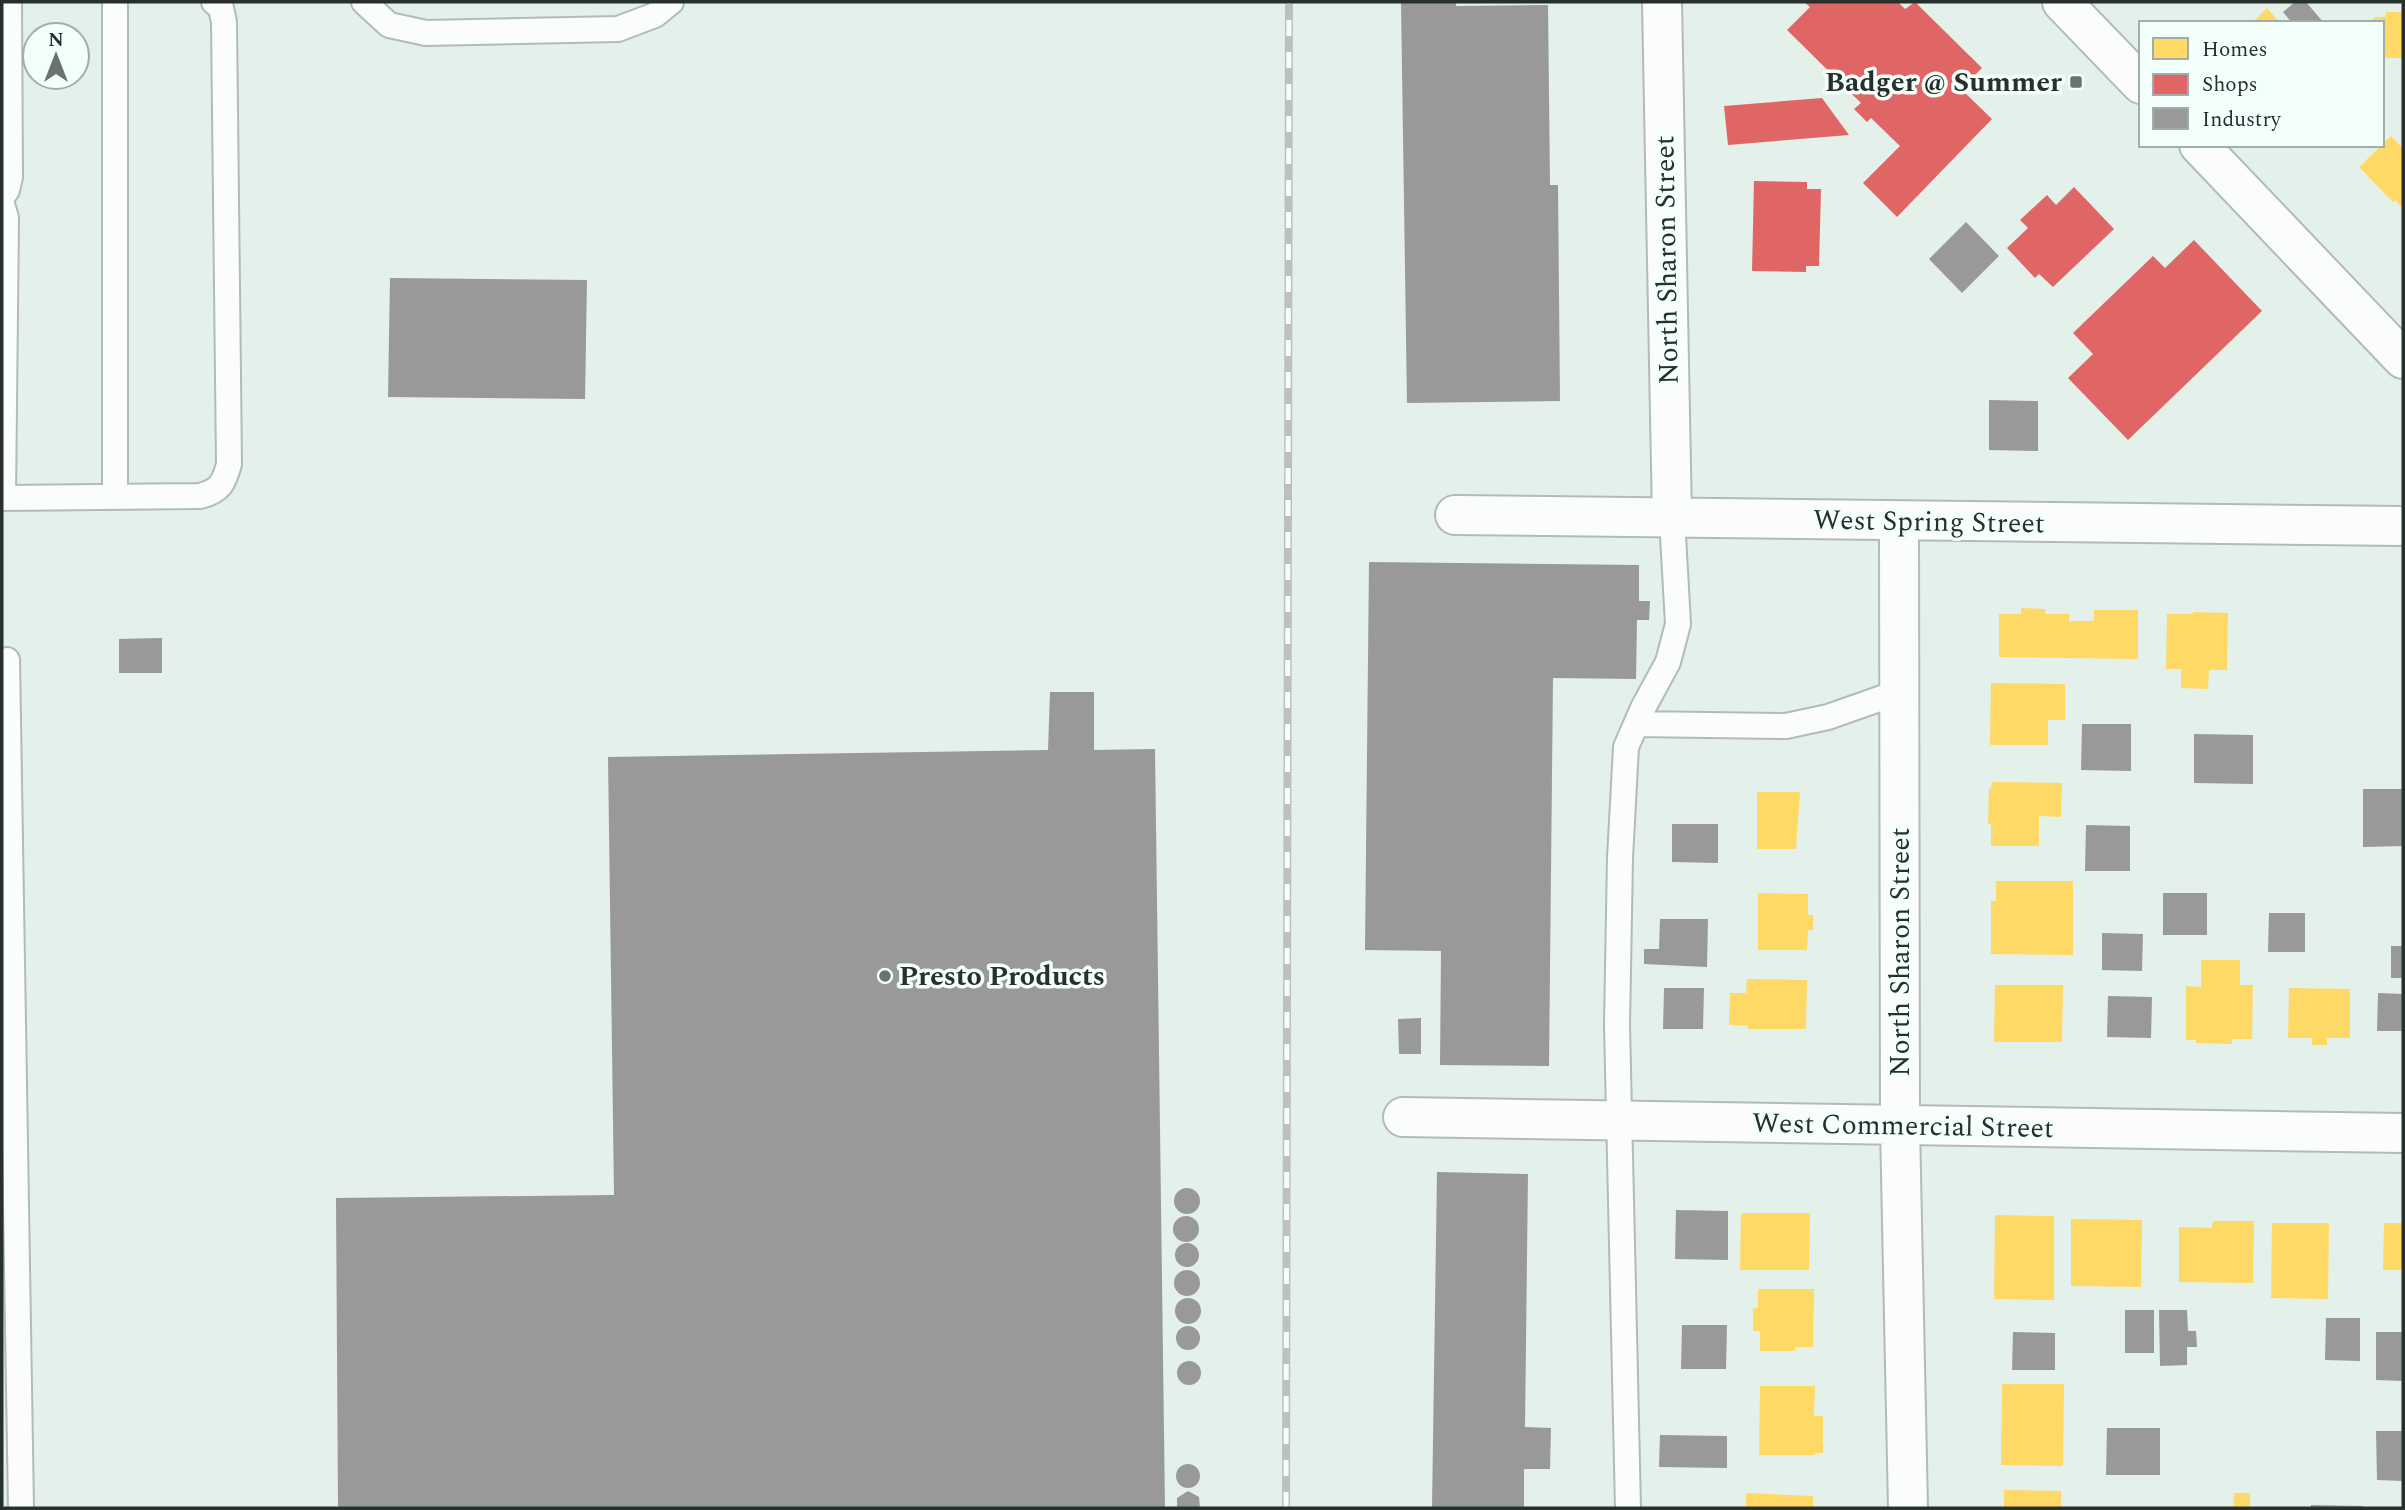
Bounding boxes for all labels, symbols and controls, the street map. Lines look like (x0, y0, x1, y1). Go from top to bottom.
north arrow (21, 21, 91, 91)
legend (2139, 21, 2384, 147)
text: N (48, 26, 64, 55)
text: Homes (2202, 34, 2268, 66)
place label: Badger @ Summer (1825, 61, 2062, 104)
text: Shops (2202, 69, 2258, 101)
marker: Badger @ Summer (2068, 74, 2084, 90)
text: Industry (2202, 104, 2282, 136)
street label: North Sharon Street (1643, 135, 1691, 385)
street label: West Spring Street (1813, 498, 2045, 546)
street label: North Sharon Street (1879, 827, 1922, 1077)
place label: Presto Products (899, 955, 1105, 998)
marker: Presto Products (877, 968, 893, 984)
street label: West Commercial Street (1752, 1102, 2054, 1150)

